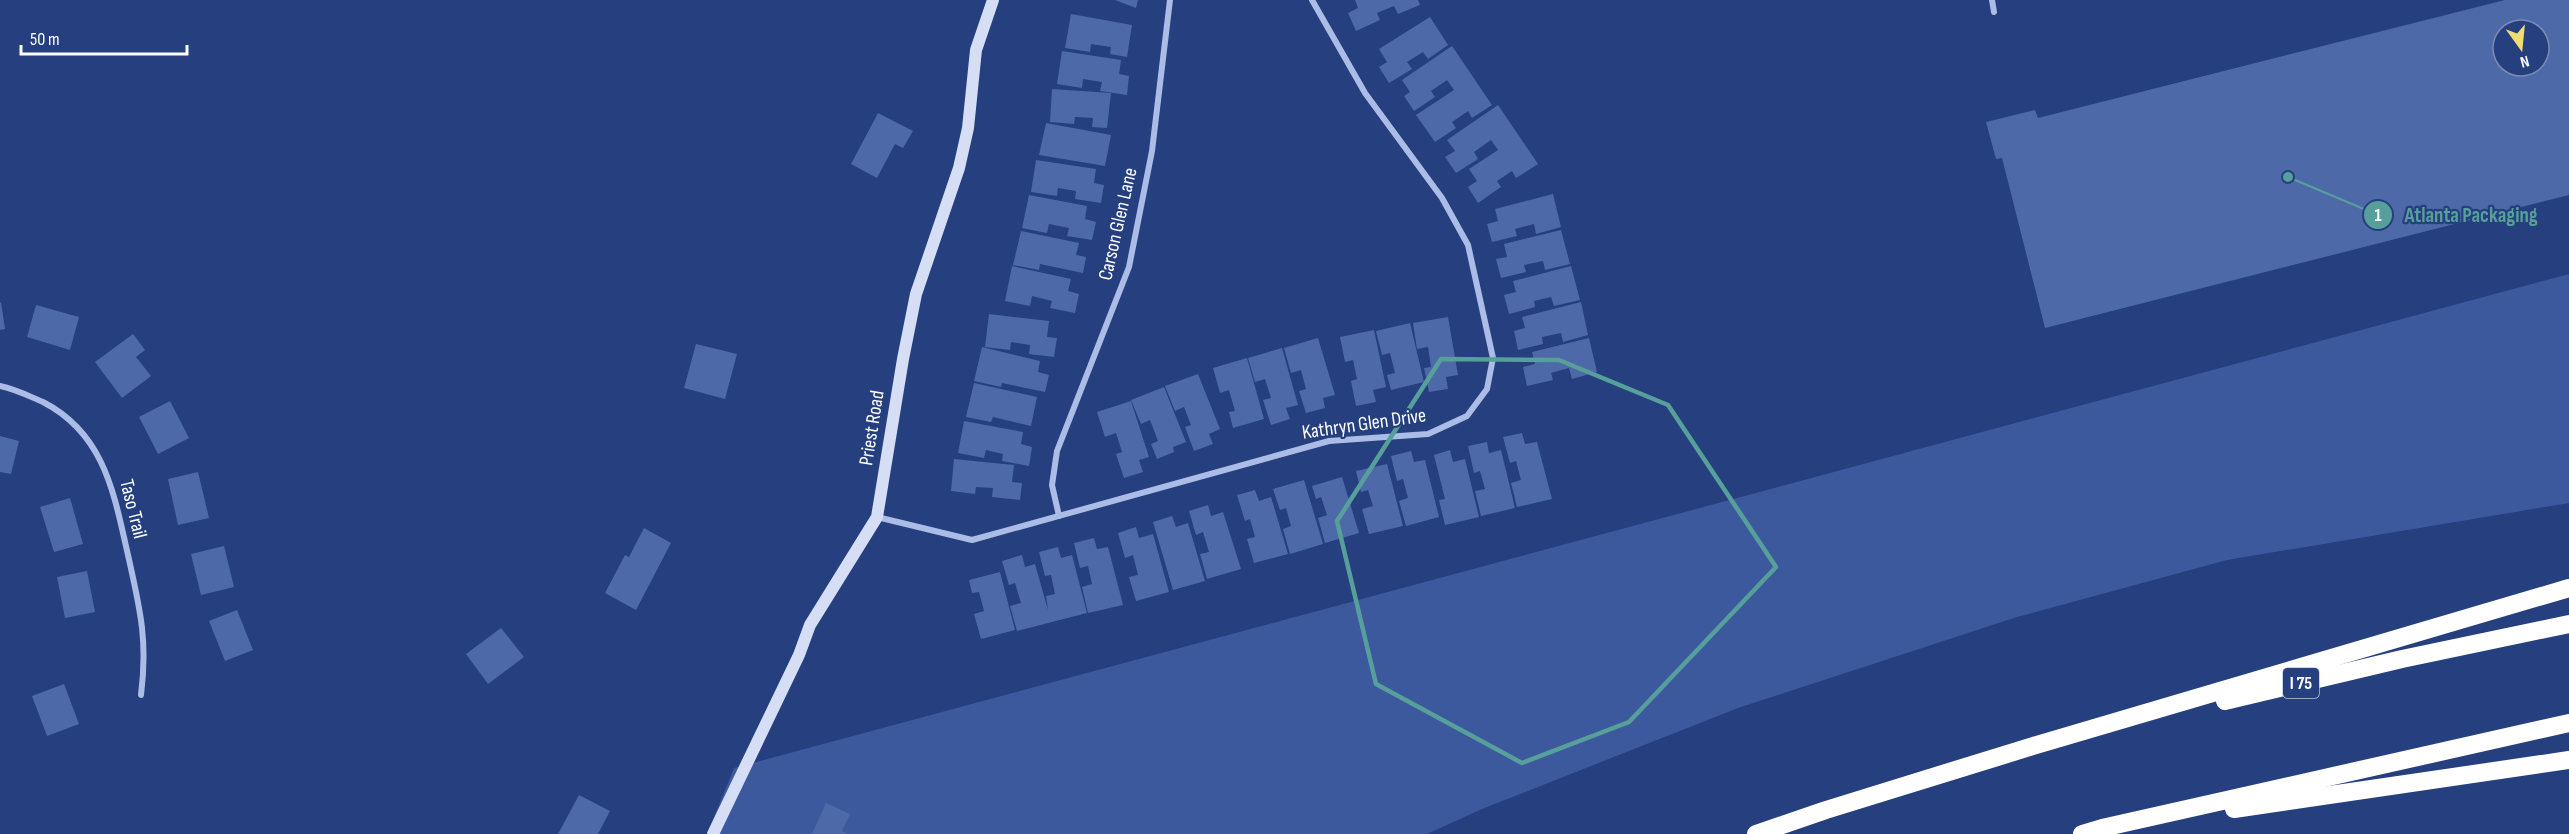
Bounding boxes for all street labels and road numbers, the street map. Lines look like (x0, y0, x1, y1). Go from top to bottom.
street label: Carson Glen Lane (1093, 165, 1143, 283)
street label: Priest Road (854, 389, 890, 467)
street label: Kathryn Glen Drive (1300, 403, 1428, 445)
street label: Taso Trail (114, 477, 152, 541)
road number: I 75 (2283, 668, 2319, 698)

